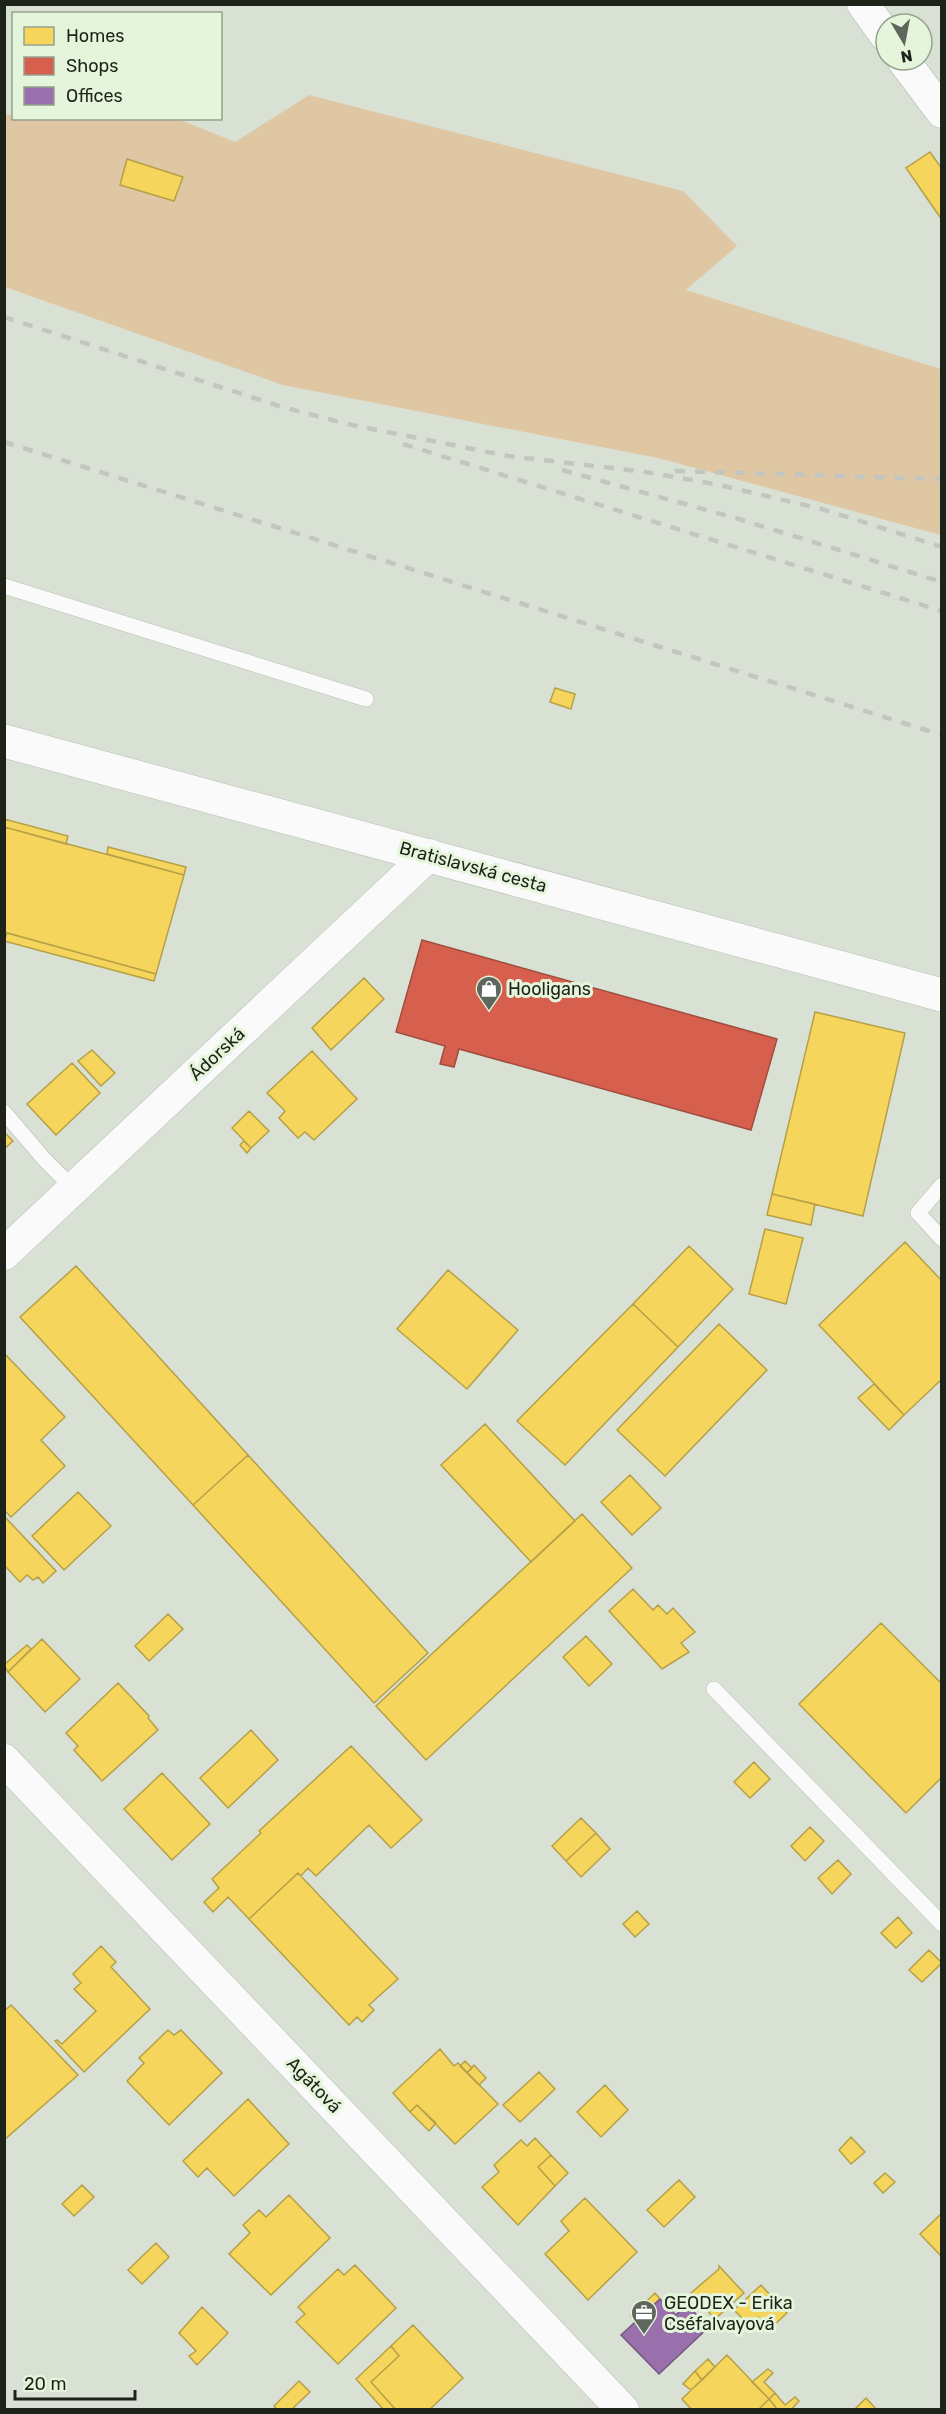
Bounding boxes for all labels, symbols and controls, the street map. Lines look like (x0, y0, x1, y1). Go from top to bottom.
legend (12, 12, 222, 120)
north arrow (874, 12, 934, 72)
text: Homes (66, 25, 124, 47)
text: N (899, 46, 914, 67)
text: Shops (66, 55, 118, 77)
text: Offices (66, 85, 123, 107)
street label: Bratislavská cesta (397, 837, 549, 897)
shop icon: Hooligans (474, 974, 504, 1012)
place label: Hooligans (508, 978, 591, 1000)
street label: Ádorská (185, 1023, 249, 1085)
street label: Agátová (282, 2052, 346, 2118)
place label: GEODEX - Erika Cséfalvayová (664, 2292, 793, 2335)
office icon: GEODEX - Erika Cséfalvayová (629, 2298, 659, 2336)
scale bar (15, 2363, 135, 2401)
text: 20 m (24, 2373, 66, 2395)

